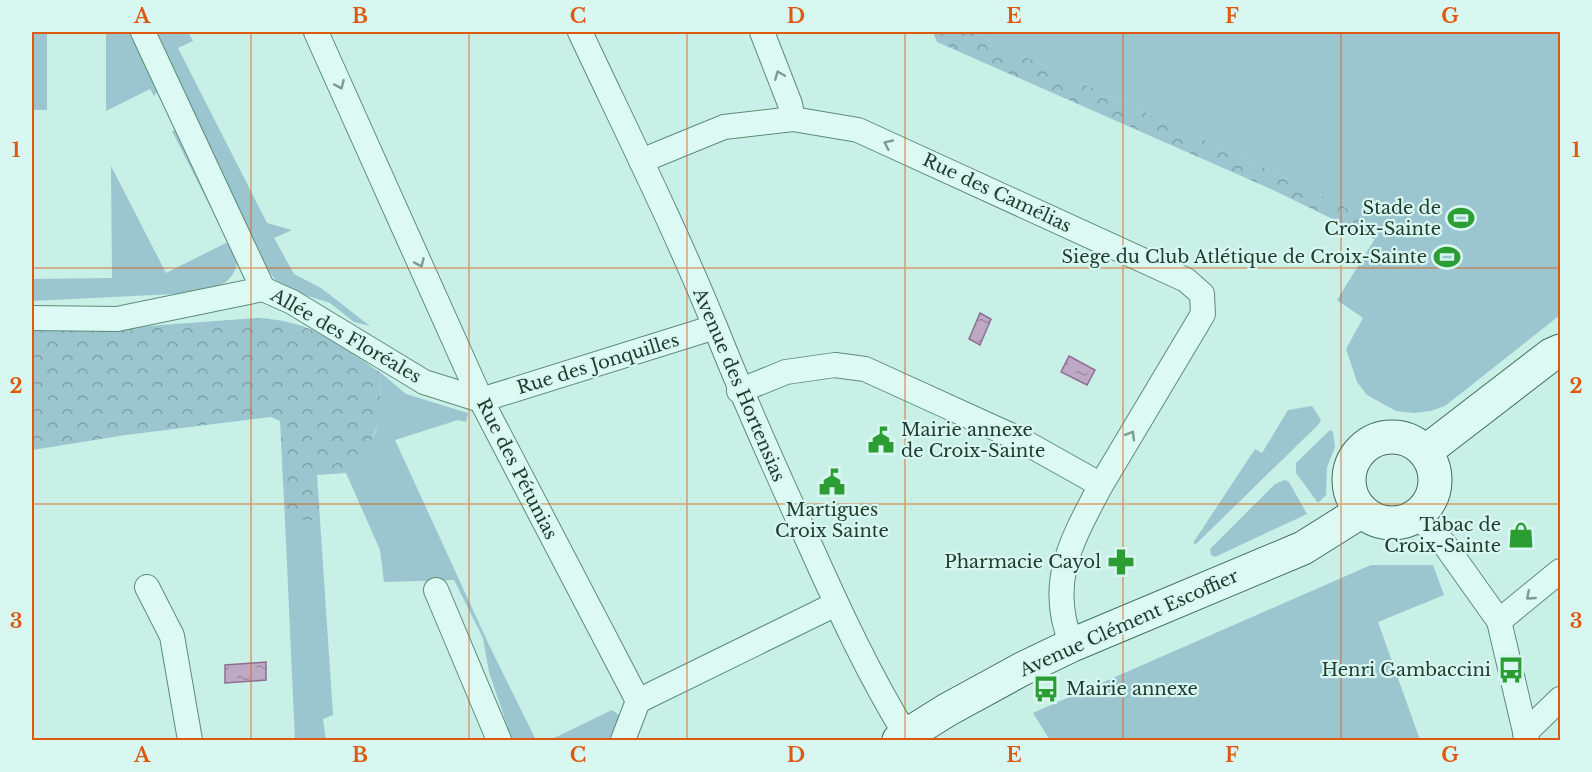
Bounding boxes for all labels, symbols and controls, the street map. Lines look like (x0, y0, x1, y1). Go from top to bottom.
text: A (133, 4, 151, 28)
text: B (352, 4, 368, 28)
text: C (570, 4, 586, 28)
text: D (787, 4, 805, 28)
text: E (1006, 4, 1022, 28)
text: F (1225, 4, 1239, 28)
text: G (1441, 4, 1459, 28)
one-way arrow (773, 70, 786, 80)
one-way arrow (333, 78, 345, 89)
text: 1 (12, 138, 21, 162)
text: 1 (1572, 138, 1581, 162)
one-way arrow (883, 139, 894, 151)
street label: Rue des Camélias (919, 149, 1075, 237)
place label: Stade de Croix-Sainte (1324, 197, 1441, 240)
sports icon: Stade de Croix-Sainte (1446, 203, 1476, 233)
sports icon: Siege du Club Atlétique de Croix-Sainte (1432, 242, 1462, 272)
place label: Siege du Club Atlétique de Croix-Sainte (1061, 246, 1427, 268)
one-way arrow (412, 257, 424, 268)
street label: Allée des Floréales (266, 284, 425, 388)
street label: Avenue des Hortensias (688, 284, 790, 485)
street label: Rue des Jonquilles (514, 329, 682, 399)
text: 2 (9, 374, 23, 398)
text: 2 (1569, 374, 1583, 398)
street label: Rue des Pétunias (472, 395, 562, 543)
place label: Mairie annexe de Croix-Sainte (901, 419, 1045, 462)
public building icon: Mairie annexe de Croix-Sainte (866, 425, 896, 455)
one-way arrow (1124, 431, 1136, 441)
public building icon: Martigues Croix Sainte (817, 467, 847, 497)
place label: Martigues Croix Sainte (775, 499, 889, 542)
place label: Tabac de Croix-Sainte (1384, 514, 1501, 557)
shop icon: Tabac de Croix-Sainte (1506, 520, 1536, 550)
pharmacy icon: Pharmacie Cayol (1106, 547, 1136, 577)
place label: Pharmacie Cayol (944, 551, 1101, 573)
street label: Avenue Clément Escoffier (1015, 565, 1242, 682)
one-way arrow (1526, 589, 1537, 600)
text: 3 (10, 609, 22, 633)
text: 3 (1570, 609, 1582, 633)
bus stop icon: Henri Gambaccini (1496, 655, 1526, 685)
place label: Henri Gambaccini (1322, 659, 1491, 681)
bus stop icon: Mairie annexe (1031, 674, 1061, 704)
place label: Mairie annexe (1066, 678, 1198, 700)
text: A (133, 743, 151, 767)
text: B (352, 743, 368, 767)
text: C (570, 743, 586, 767)
text: D (787, 743, 805, 767)
text: E (1006, 743, 1022, 767)
text: F (1225, 743, 1239, 767)
text: G (1441, 743, 1459, 767)

